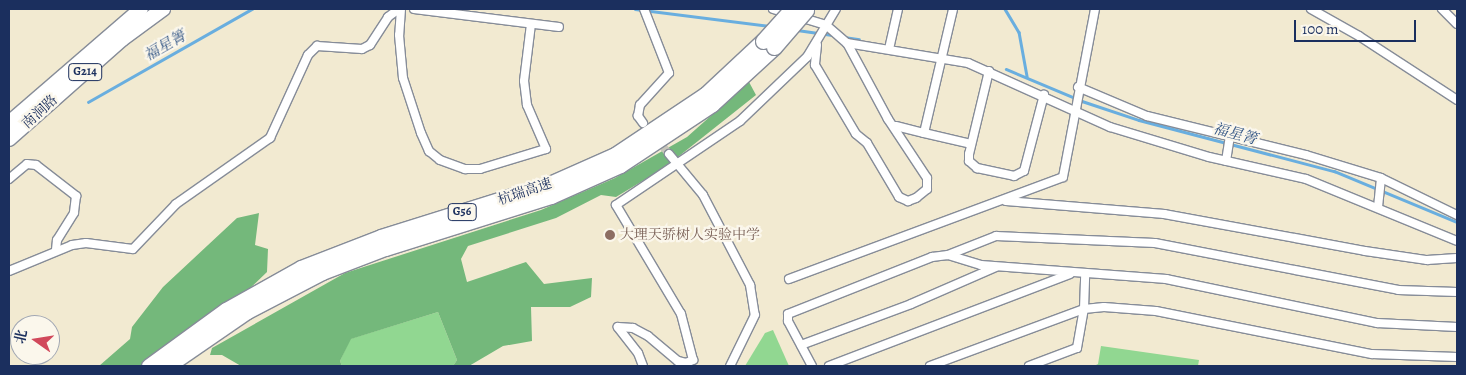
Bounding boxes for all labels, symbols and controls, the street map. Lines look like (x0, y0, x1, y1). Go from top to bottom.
scale bar (1296, 10, 1418, 42)
text: 100 m (1302, 19, 1339, 39)
water label: 福星箐 (141, 27, 189, 65)
road number: G214 (68, 62, 102, 82)
street label: 南涧路 (19, 92, 61, 132)
water label: 福星箐 (1211, 119, 1259, 149)
street label: 杭瑞高速 (496, 175, 554, 209)
road number: G56 (447, 202, 477, 222)
place label: 大理天骄树人实验中学 (620, 227, 760, 243)
marker: 大理天骄树人实验中学 (604, 229, 616, 241)
north arrow (10, 315, 60, 365)
text: 北 (10, 328, 32, 346)

